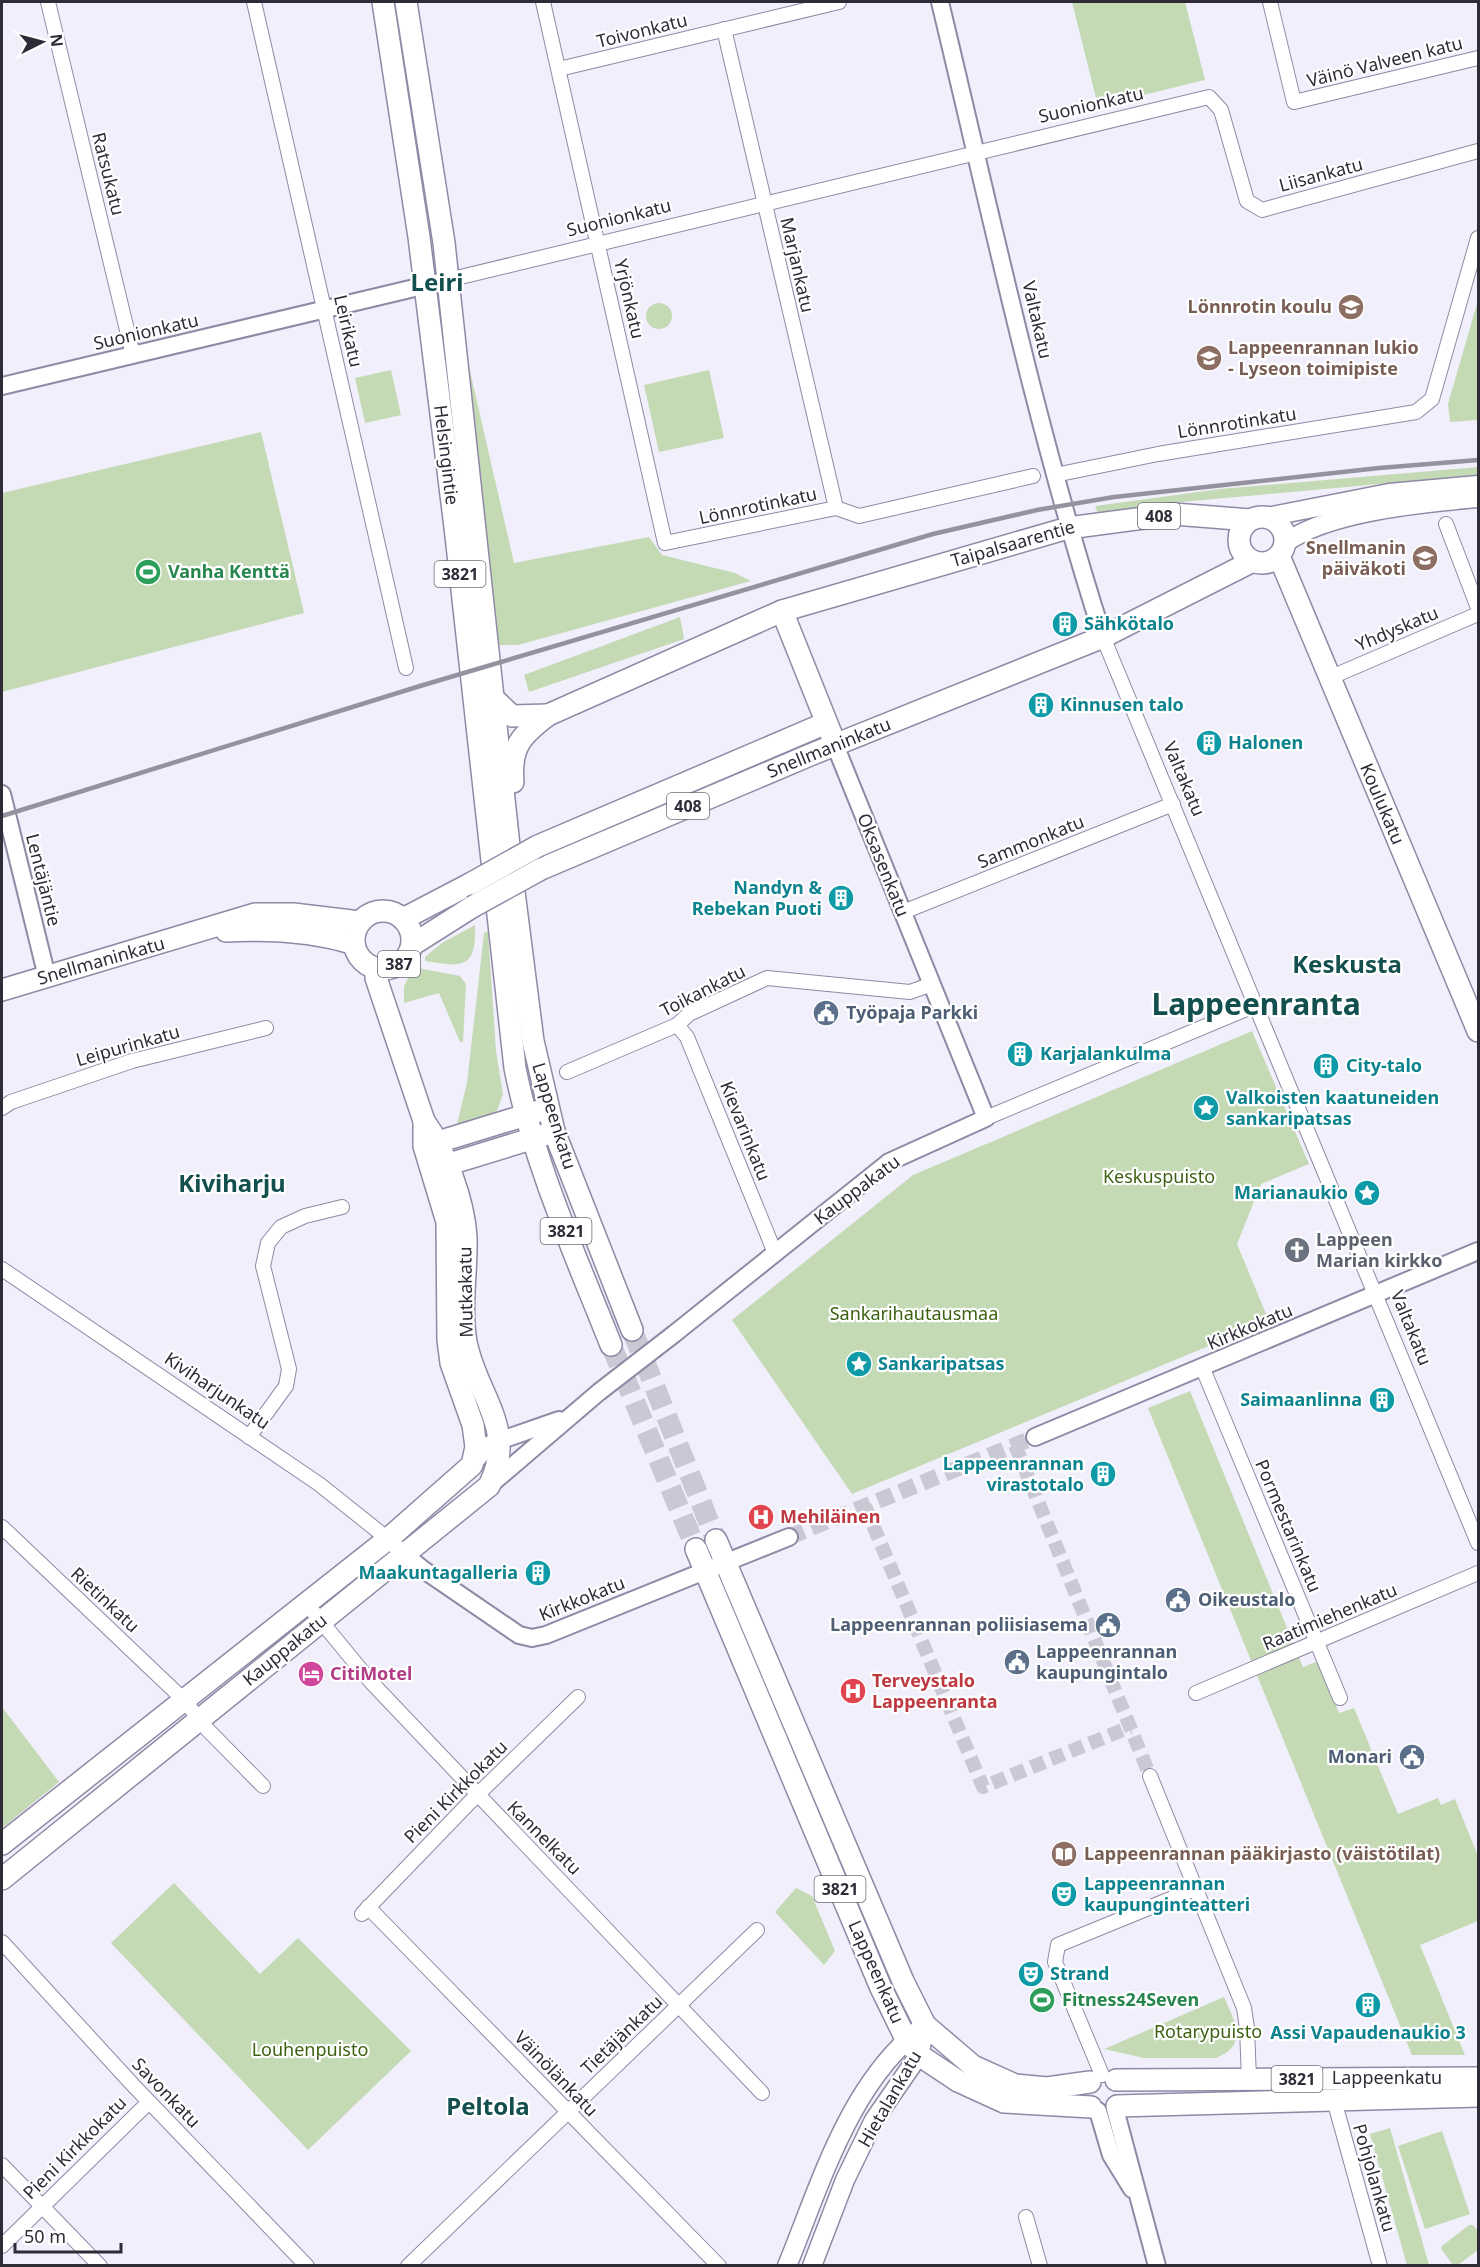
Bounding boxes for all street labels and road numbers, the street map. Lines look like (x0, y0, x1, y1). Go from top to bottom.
street label: Toivonkatu (594, 7, 690, 53)
street label: Väinö Valveen katu (1304, 30, 1465, 92)
street label: Suonionkatu (1036, 80, 1146, 128)
street label: Ratsukatu (87, 130, 131, 218)
street label: Liisankatu (1276, 151, 1365, 197)
street label: Suonionkatu (564, 192, 674, 242)
street label: Marjankatu (775, 215, 821, 315)
street label: Yrjönkatu (609, 257, 651, 341)
street label: Valtakatu (1017, 279, 1059, 361)
street label: Leirikatu (329, 292, 369, 369)
street label: Suonionkatu (91, 307, 201, 355)
street label: Lönnrotinkatu (1176, 401, 1298, 443)
street label: Helsingintie (429, 403, 465, 506)
street label: Lönnrotinkatu (697, 481, 819, 529)
road number: 408 (1138, 503, 1180, 529)
street label: Taipalsaarentie (948, 514, 1077, 572)
road number: 3821 (434, 561, 486, 587)
street label: Yhdyskatu (1352, 600, 1442, 656)
street label: Snellmaninkatu (763, 711, 894, 783)
street label: Valtakatu (1158, 738, 1211, 820)
street label: Koulukatu (1355, 759, 1411, 848)
road number: 408 (667, 793, 709, 819)
street label: Oksasenkatu (852, 809, 916, 920)
street label: Sammonkatu (974, 809, 1088, 873)
street label: Lentäjäntie (21, 831, 67, 928)
street label: Snellmaninkatu (34, 930, 167, 990)
road number: 387 (378, 951, 420, 977)
street label: Toikankatu (656, 958, 749, 1022)
street label: Leipurinkatu (73, 1019, 182, 1071)
street label: Lappeenkatu (527, 1059, 583, 1172)
street label: Kievarinkatu (715, 1077, 777, 1184)
street label: Kauppakatu (808, 1149, 904, 1229)
road number: 3821 (540, 1218, 592, 1244)
street label: Mutkakatu (452, 1246, 478, 1338)
street label: Valtakatu (1386, 1286, 1438, 1369)
street label: Kirkkokatu (1203, 1297, 1296, 1355)
street label: Kiviharjunkatu (160, 1346, 275, 1434)
street label: Pormestarinkatu (1250, 1456, 1328, 1596)
street label: Rietinkatu (66, 1561, 145, 1637)
street label: Kirkkokatu (535, 1570, 628, 1626)
street label: Raatimiehenkatu (1259, 1577, 1401, 1655)
street label: Kauppakatu (237, 1608, 332, 1691)
street label: Pieni Kirkkokatu (398, 1734, 512, 1848)
street label: Kannelkatu (502, 1795, 587, 1880)
road number: 3821 (814, 1876, 866, 1902)
street label: Lappeenkatu (843, 1916, 910, 2027)
street label: Tietäjänkatu (575, 1989, 667, 2079)
street label: Väinölänkatu (510, 2025, 604, 2121)
street label: Hietalankatu (852, 2046, 927, 2151)
street label: Savonkatu (127, 2052, 206, 2132)
street label: Lappeenkatu (1332, 2065, 1442, 2089)
road number: 3821 (1272, 2066, 1322, 2092)
street label: Pieni Kirkkokatu (17, 2090, 131, 2204)
street label: Pohjolankatu (1348, 2121, 1402, 2235)

